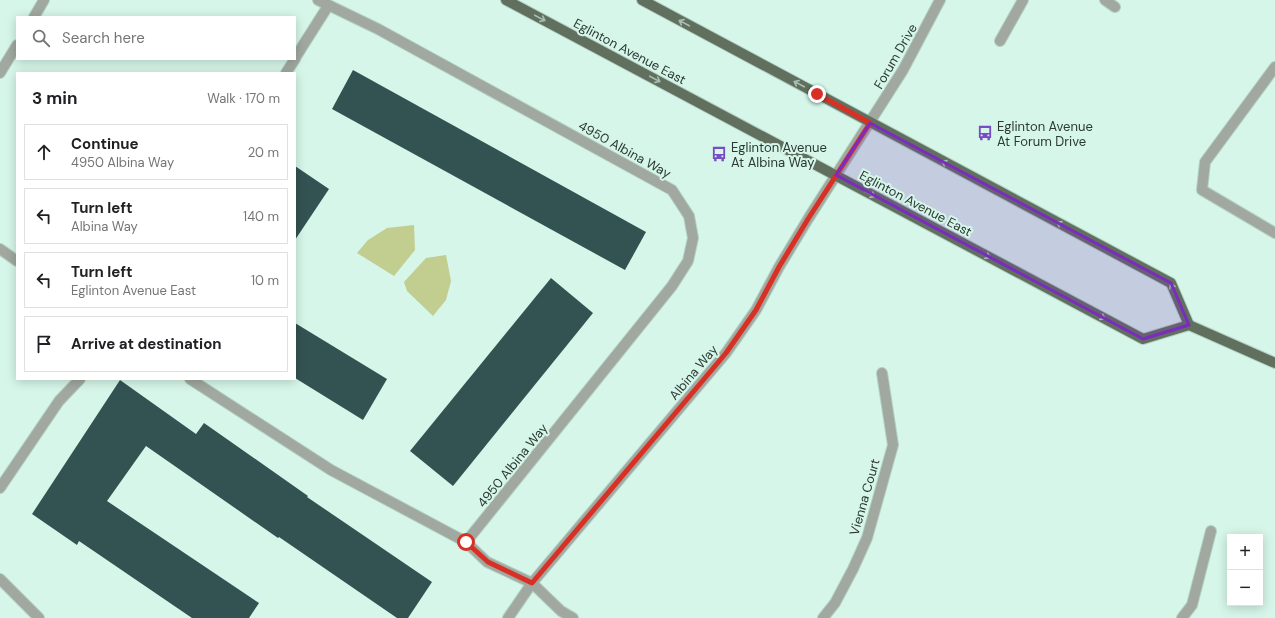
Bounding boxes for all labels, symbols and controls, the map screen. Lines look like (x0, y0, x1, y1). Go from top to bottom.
one-way arrow (534, 15, 546, 23)
street label: Eglinton Avenue East (571, 15, 689, 88)
search box (16, 16, 296, 60)
one-way arrow (678, 18, 690, 26)
street label: Forum Drive (870, 21, 921, 92)
icon: search (30, 27, 52, 49)
text: Search here (62, 28, 145, 48)
one-way arrow (649, 76, 661, 84)
one-way arrow (793, 80, 805, 87)
route end (808, 85, 826, 103)
text: 3 min (32, 87, 77, 109)
text: Walk · 170 m (207, 90, 280, 107)
street label: 4950 Albina Way (576, 117, 674, 182)
place label: Eglinton Avenue At Forum Drive (997, 118, 1093, 150)
bus stop icon: Eglinton Avenue At Forum Drive (976, 124, 994, 142)
text: Continue (71, 134, 139, 154)
place label: Eglinton Avenue At Albina Way (731, 139, 827, 171)
icon: ahead (33, 141, 55, 163)
text: 20 m (248, 144, 279, 161)
bus stop icon: Eglinton Avenue At Albina Way (710, 145, 728, 163)
text: 4950 Albina Way (71, 154, 174, 171)
one-way arrow (941, 160, 953, 167)
street label: Eglinton Avenue East (857, 167, 975, 240)
one-way arrow (864, 190, 876, 198)
text: Turn left (71, 198, 132, 218)
icon: left (33, 205, 55, 227)
text: 140 m (243, 208, 279, 225)
text: Albina Way (71, 218, 138, 235)
one-way arrow (1056, 221, 1068, 228)
one-way arrow (979, 252, 991, 259)
text: Turn left (71, 262, 132, 282)
icon: left (33, 269, 55, 291)
text: 10 m (251, 272, 279, 289)
text: Eglinton Avenue East (71, 282, 196, 299)
one-way arrow (1169, 283, 1176, 295)
one-way arrow (1093, 313, 1105, 321)
icon: arrive (33, 333, 55, 355)
text: Arrive at destination (71, 334, 222, 354)
street label: Albina Way (665, 341, 721, 403)
street label: 4950 Albina Way (473, 420, 551, 511)
street label: Vienna Court (845, 457, 884, 537)
route start (457, 533, 475, 551)
map controls (1227, 534, 1263, 606)
button: + (1227, 534, 1263, 570)
button: − (1227, 570, 1263, 606)

